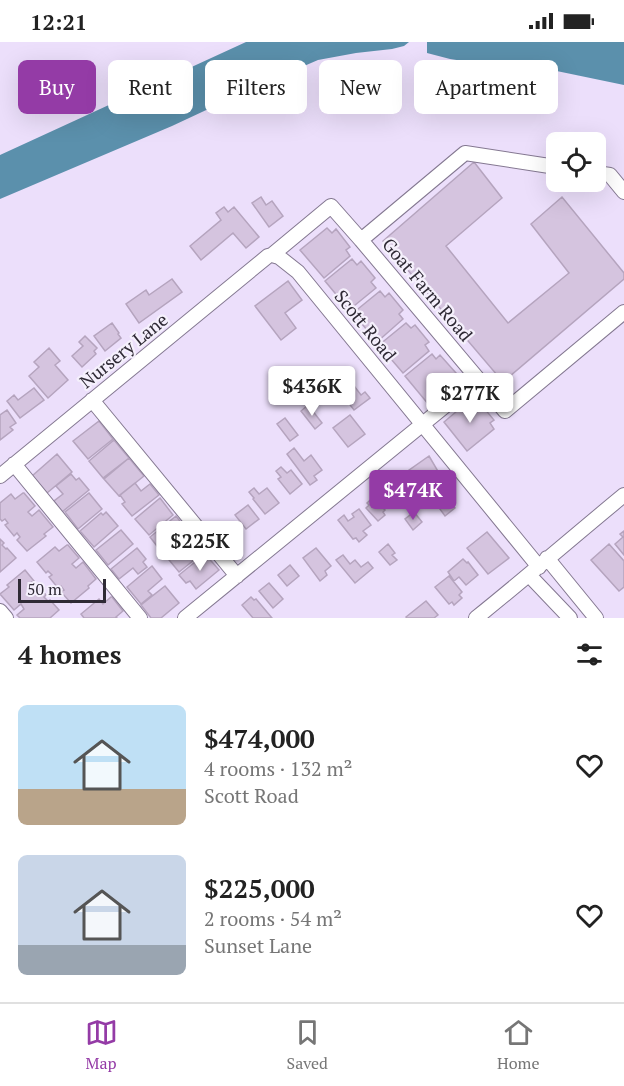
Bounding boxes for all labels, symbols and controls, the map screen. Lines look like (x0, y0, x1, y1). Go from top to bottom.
text: 12:21 (30, 7, 87, 36)
chip: Buy (18, 60, 96, 114)
chip: Rent (108, 60, 193, 114)
chip: Filters (205, 60, 307, 114)
chip: New (319, 60, 402, 114)
chip: Apartment (414, 60, 558, 114)
map controls (546, 132, 606, 192)
button: locate (546, 132, 606, 192)
street label: Goat Farm Road (377, 232, 478, 346)
street label: Scott Road (330, 285, 402, 366)
street label: Nursery Lane (74, 307, 172, 393)
pin: $436K (270, 366, 354, 417)
text: $436K (282, 372, 342, 399)
pin: $277K (428, 373, 512, 424)
text: $277K (440, 379, 500, 406)
pin: $474K (371, 470, 455, 521)
text: $474K (383, 476, 443, 503)
pin: $225K (158, 521, 242, 572)
text: $225K (170, 527, 230, 554)
scale bar (18, 576, 106, 604)
text: 50 m (27, 578, 62, 600)
text: 4 homes (18, 637, 122, 671)
icon: filters (573, 638, 606, 671)
text: $474,000 (204, 721, 315, 755)
icon: home (66, 729, 138, 801)
icon: heart (573, 749, 606, 782)
text: 4 rooms · 132 m² (204, 755, 352, 782)
text: Scott Road (204, 782, 299, 809)
text: $225,000 (204, 871, 315, 905)
icon: home (66, 879, 138, 951)
icon: heart (573, 899, 606, 932)
text: 2 rooms · 54 m² (204, 905, 342, 932)
text: Sunset Lane (204, 932, 312, 959)
tab: Map (85, 1016, 118, 1074)
tab: Saved (287, 1016, 328, 1074)
tab: Home (497, 1016, 539, 1074)

